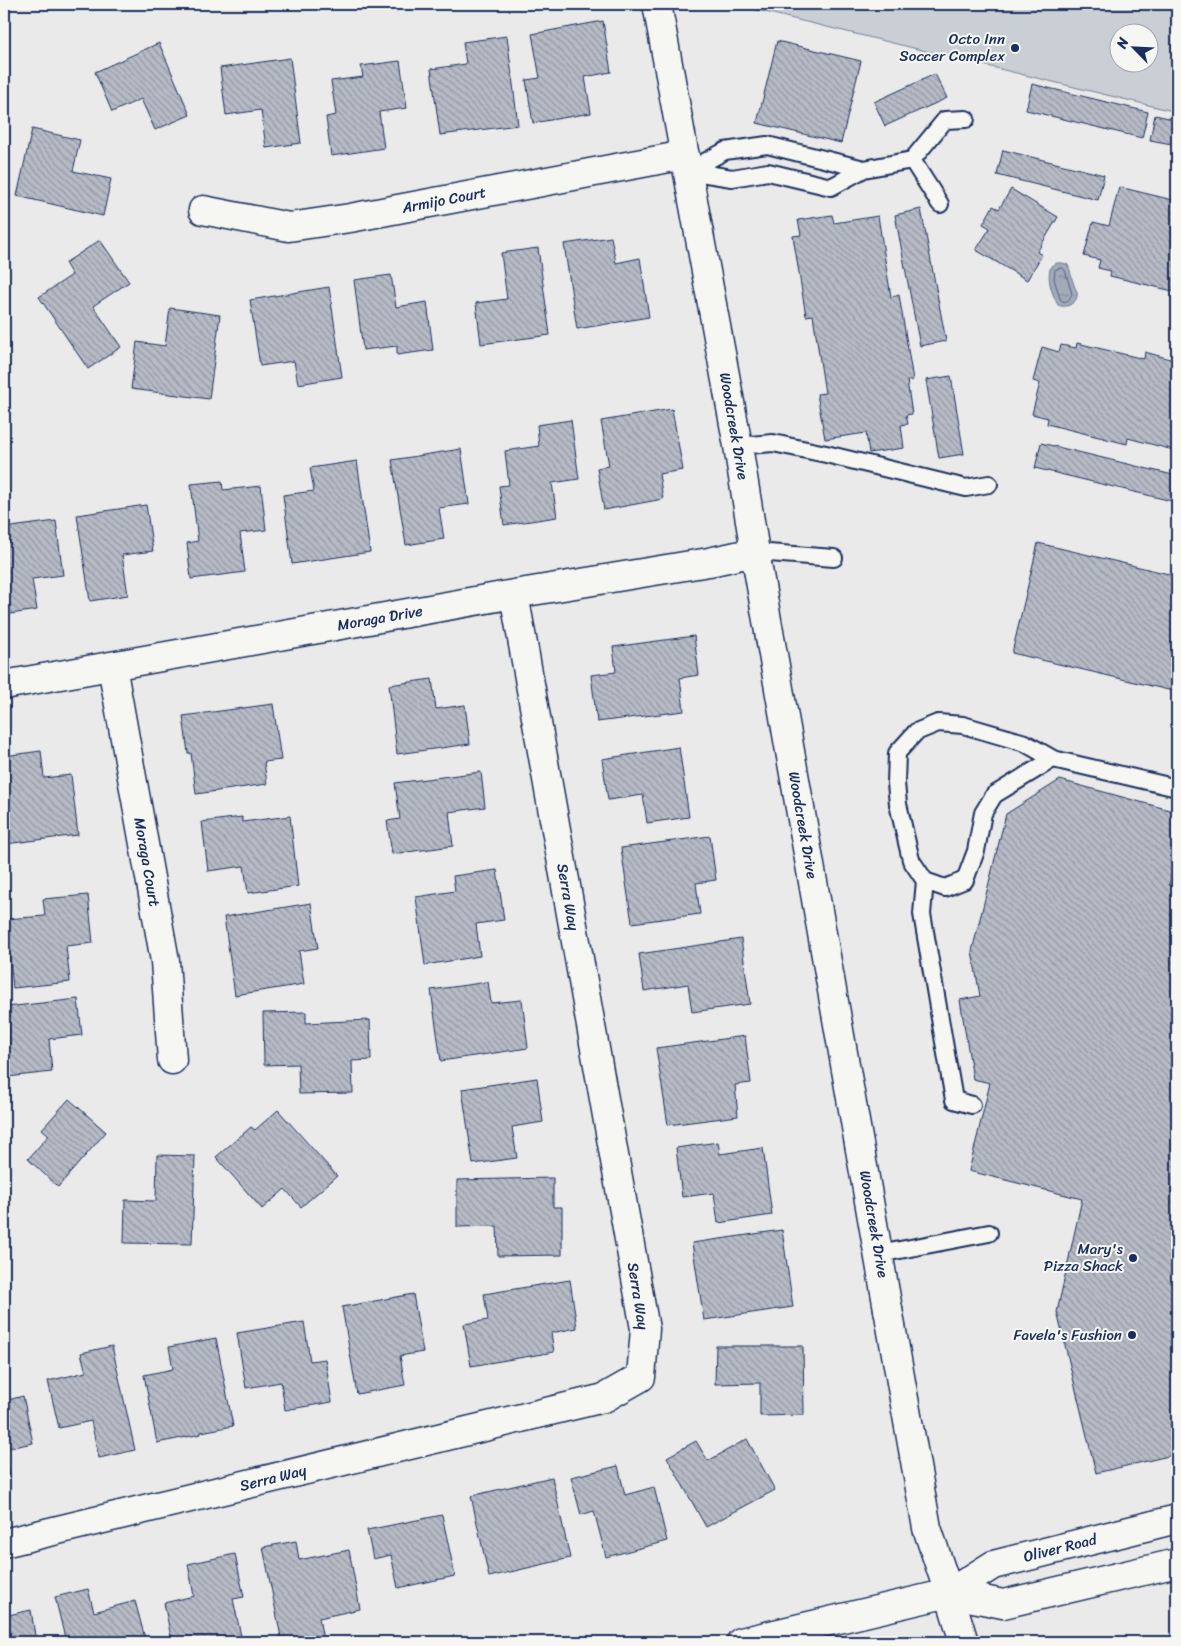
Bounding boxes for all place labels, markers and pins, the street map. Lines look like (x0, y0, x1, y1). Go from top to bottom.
place label: Octo Inn Soccer Complex (899, 26, 1005, 69)
marker: Octo Inn Soccer Complex (1009, 42, 1021, 54)
place label: Mary's Pizza Shack (1044, 1236, 1124, 1279)
marker: Mary's Pizza Shack (1127, 1252, 1139, 1264)
place label: Favela's Fushion (1013, 1322, 1122, 1348)
marker: Favela's Fushion (1126, 1329, 1138, 1341)

